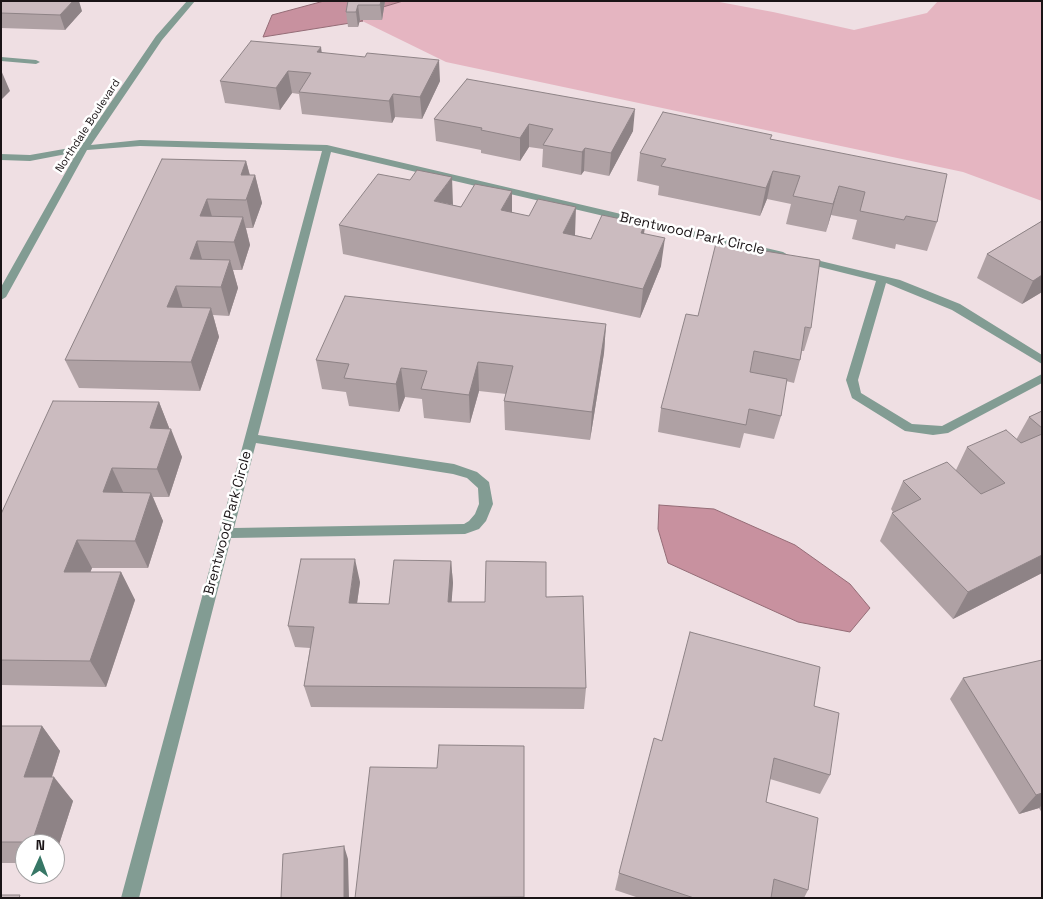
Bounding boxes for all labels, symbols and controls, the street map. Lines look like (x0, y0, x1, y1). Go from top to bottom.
street label: Northdale Boulevard (53, 77, 123, 175)
street label: Brentwood Park Circle (618, 209, 766, 259)
street label: Brentwood Park Circle (201, 449, 255, 597)
north arrow (15, 834, 65, 884)
text: N (35, 836, 45, 854)

